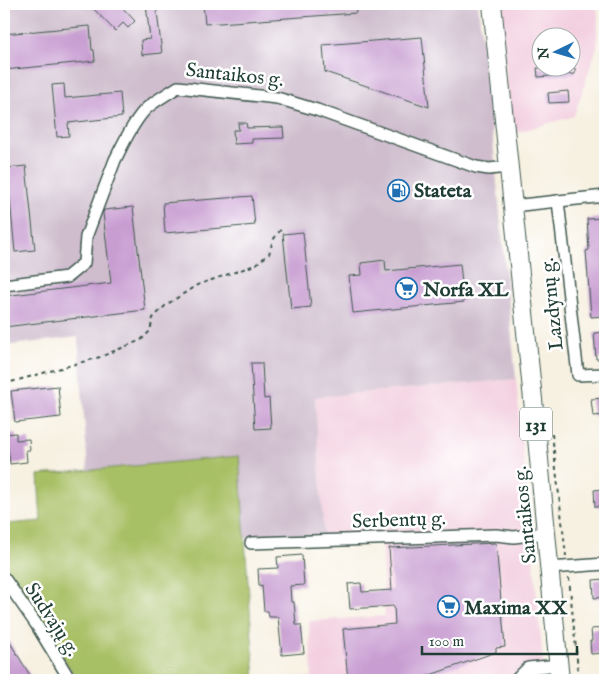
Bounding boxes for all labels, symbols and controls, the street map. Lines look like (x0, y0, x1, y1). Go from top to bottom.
north arrow (532, 28, 582, 78)
text: N (535, 46, 554, 61)
street label: Santaikos g. (185, 58, 285, 93)
fuel station icon: Stateta (386, 178, 410, 202)
place label: Stateta (414, 179, 472, 204)
street label: Lazdynų g. (535, 256, 570, 351)
supermarket icon: Norfa XL (395, 277, 419, 301)
place label: Norfa XL (422, 278, 509, 303)
road number: 131 (520, 408, 552, 440)
street label: Santaikos g. (508, 465, 543, 565)
street label: Serbentų g. (352, 506, 446, 535)
street label: Sudvajų g. (19, 578, 85, 661)
supermarket icon: Maxima XX (436, 595, 460, 619)
place label: Maxima XX (464, 596, 568, 621)
scale bar (422, 624, 576, 656)
text: 100 m (429, 632, 465, 651)

